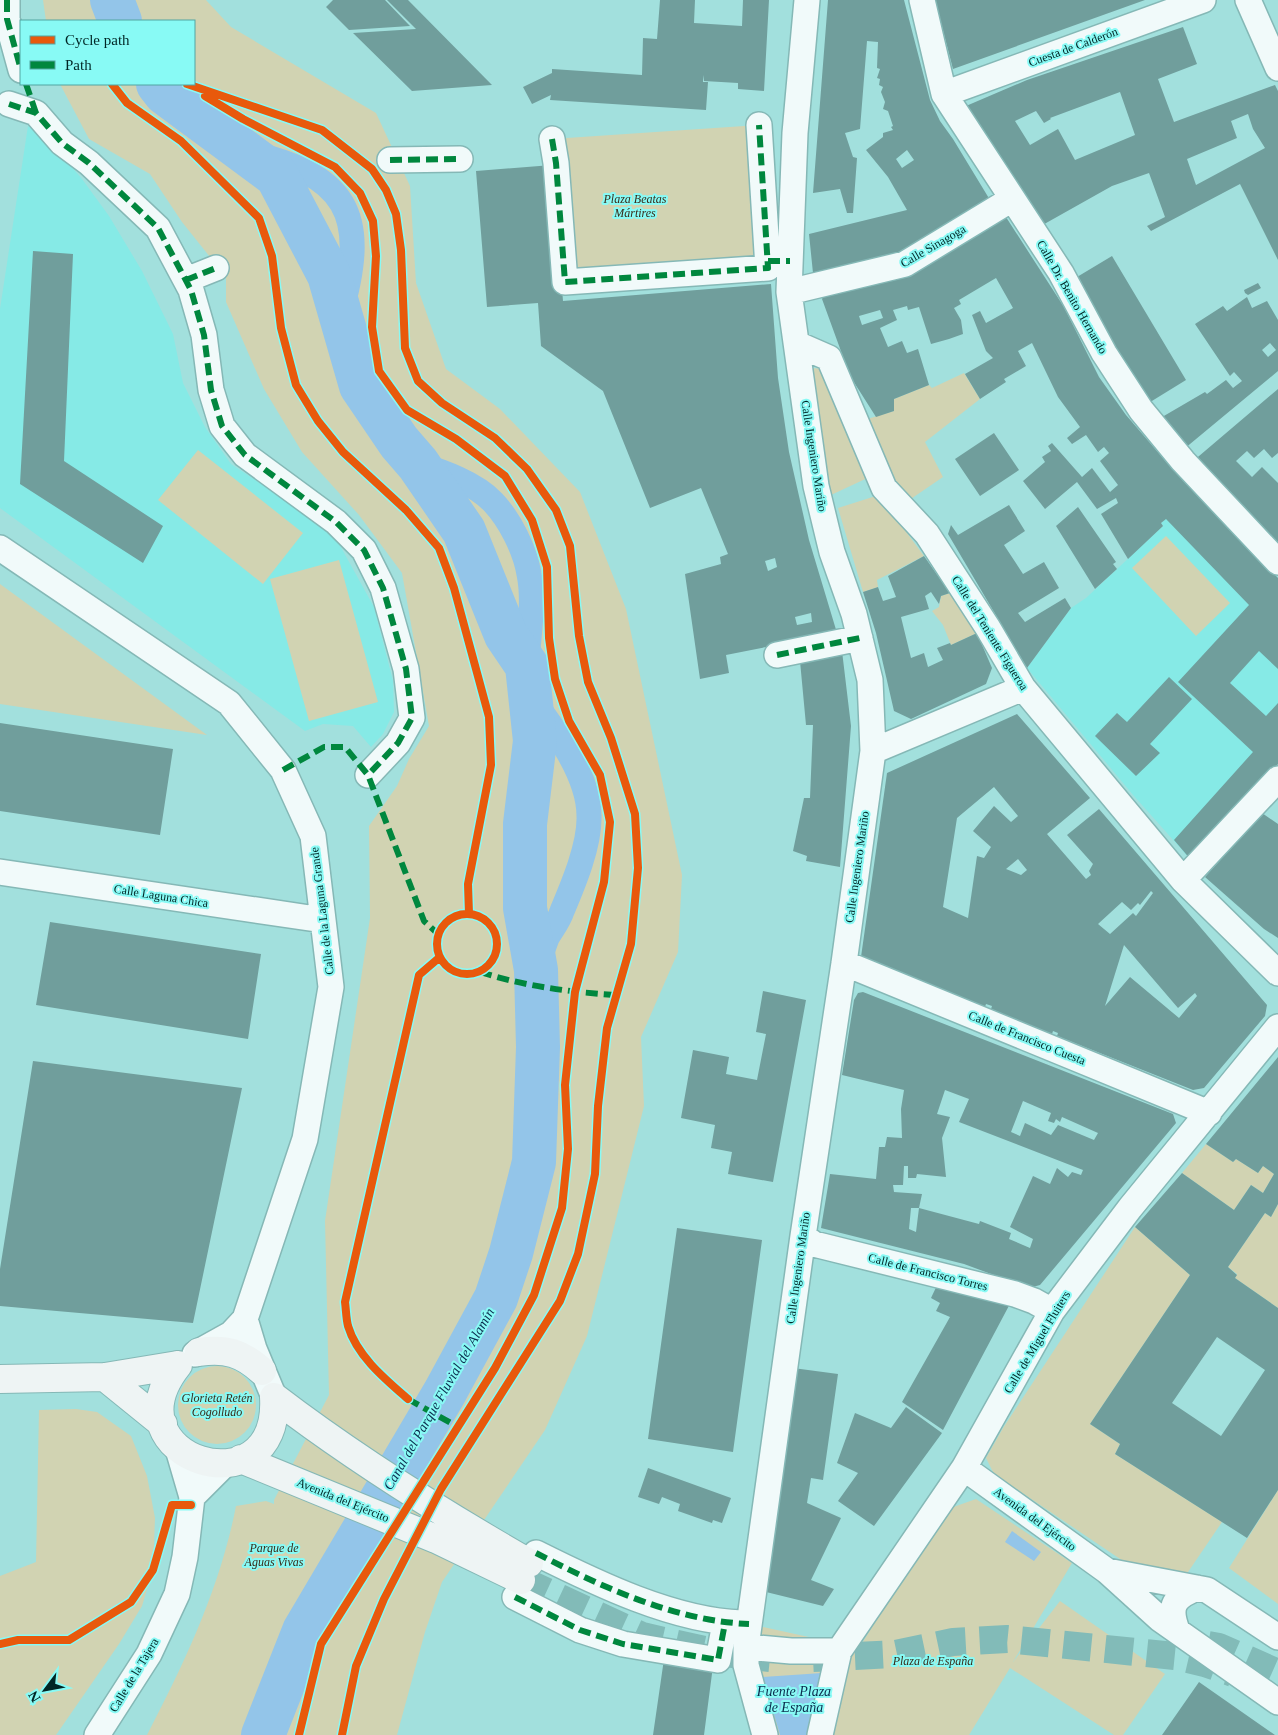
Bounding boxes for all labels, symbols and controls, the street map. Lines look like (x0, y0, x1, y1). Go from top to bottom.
legend (20, 20, 195, 85)
street label: Cuesta de Calderón (1026, 24, 1120, 70)
text: Cycle path (65, 32, 130, 48)
text: Path (65, 57, 92, 73)
park label: Plaza Beatas Mártires (603, 192, 667, 220)
street label: Calle Sinagoga (898, 221, 969, 270)
street label: Calle Dr. Benito Hernando (1034, 238, 1110, 356)
street label: Calle Ingeniero Mariño (798, 399, 830, 513)
street label: Calle del Teniente Figueroa (949, 573, 1031, 693)
street label: Calle Ingeniero Mariño (842, 810, 872, 924)
street label: Calle de la Laguna Grande (307, 846, 337, 976)
street label: Calle Laguna Chica (113, 882, 210, 910)
street label: Calle de Francisco Cuesta (966, 1008, 1088, 1068)
street label: Calle Ingeniero Mariño (783, 1211, 813, 1325)
street label: Calle de Francisco Torres (867, 1250, 989, 1294)
street label: Calle de Miguel Fluiters (1001, 1288, 1073, 1396)
water label: Canal del Parque Fluvial del Alamín (381, 1306, 497, 1492)
park label: Glorieta Retén Cogolludo (182, 1391, 252, 1419)
street label: Avenida del Ejército (295, 1475, 391, 1525)
street label: Avenida del Ejército (991, 1484, 1079, 1554)
park label: Parque de Aguas Vivas (244, 1541, 304, 1569)
street label: Calle de la Tajera (106, 1635, 162, 1715)
park label: Plaza de España (892, 1654, 973, 1668)
north arrow (20, 1665, 70, 1715)
water label: Fuente Plaza de España (756, 1684, 831, 1715)
text: N (25, 1688, 43, 1705)

